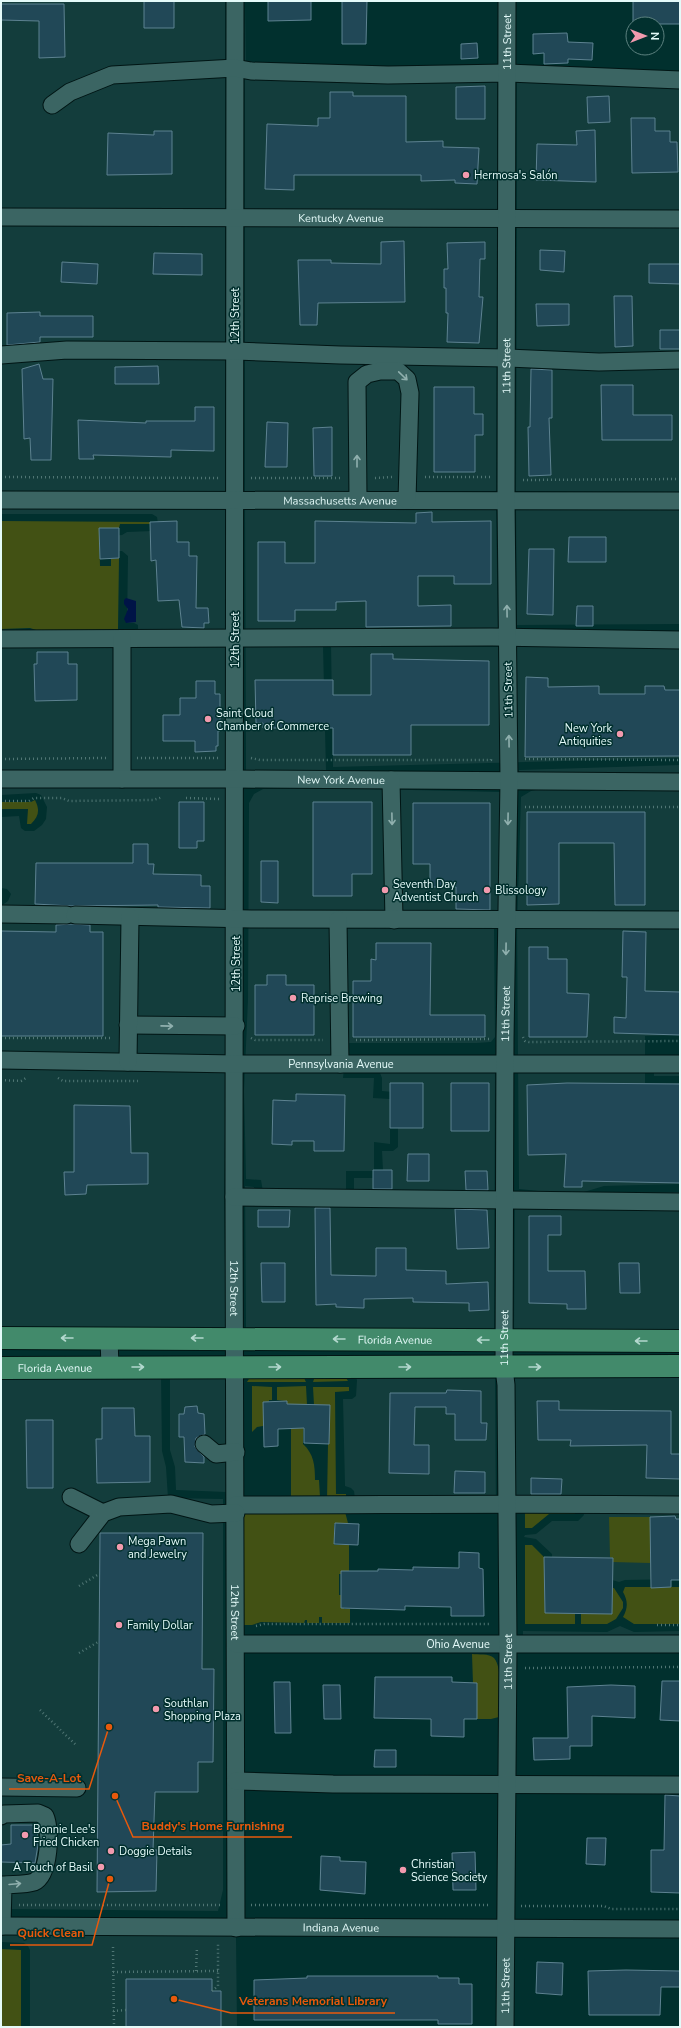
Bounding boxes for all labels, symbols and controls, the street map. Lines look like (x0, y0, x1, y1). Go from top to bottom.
street label: 11th Street (500, 14, 515, 70)
north arrow (625, 16, 665, 56)
text: N (647, 32, 662, 40)
place label: Hermosa's Salón (474, 168, 558, 183)
marker: Hermosa's Salón (461, 170, 471, 180)
street label: Kentucky Avenue (298, 211, 384, 226)
street label: 12th Street (228, 288, 243, 344)
street label: 11th Street (499, 338, 514, 394)
one-way arrow (398, 371, 407, 381)
one-way arrow (353, 455, 361, 468)
street label: Massachusetts Avenue (283, 493, 397, 509)
one-way arrow (503, 605, 511, 618)
street label: 12th Street (228, 612, 243, 668)
street label: 11th Street (501, 662, 516, 718)
place label: Saint Cloud Chamber of Commerce (216, 706, 329, 734)
marker: Saint Cloud Chamber of Commerce (203, 714, 213, 724)
place label: New York Antiquities (559, 721, 612, 749)
marker: New York Antiquities (615, 729, 625, 739)
one-way arrow (505, 735, 512, 748)
street label: New York Avenue (297, 772, 385, 788)
one-way arrow (388, 812, 396, 825)
one-way arrow (504, 812, 512, 825)
place label: Seventh Day Adventist Church (393, 877, 478, 905)
place label: Blissology (495, 883, 547, 898)
marker: Seventh Day Adventist Church (380, 885, 390, 895)
marker: Blissology (482, 885, 492, 895)
street label: 12th Street (229, 936, 244, 992)
one-way arrow (502, 942, 510, 955)
street label: 11th Street (498, 986, 514, 1042)
place label: Reprise Brewing (301, 991, 383, 1006)
marker: Reprise Brewing (288, 993, 298, 1003)
one-way arrow (160, 1022, 173, 1029)
street label: Pennsylvania Avenue (288, 1057, 394, 1072)
street label: 12th Street (226, 1260, 241, 1316)
street label: 11th Street (497, 1310, 512, 1366)
street label: Florida Avenue (358, 1333, 432, 1348)
one-way arrow (61, 1334, 74, 1342)
one-way arrow (191, 1334, 204, 1342)
one-way arrow (333, 1335, 346, 1343)
one-way arrow (477, 1336, 490, 1344)
one-way arrow (635, 1337, 648, 1345)
street label: Florida Avenue (18, 1361, 92, 1376)
one-way arrow (131, 1363, 144, 1371)
one-way arrow (268, 1363, 281, 1371)
one-way arrow (398, 1363, 411, 1371)
one-way arrow (528, 1363, 541, 1371)
place label: Mega Pawn and Jewelry (128, 1534, 187, 1562)
marker: Mega Pawn and Jewelry (115, 1542, 125, 1552)
street label: 12th Street (227, 1584, 242, 1640)
place label: Family Dollar (127, 1618, 193, 1633)
marker: Family Dollar (114, 1620, 124, 1630)
street label: 11th Street (501, 1634, 516, 1690)
street label: Ohio Avenue (426, 1637, 490, 1652)
place label: Southlan Shopping Plaza (164, 1696, 241, 1724)
marker: Southlan Shopping Plaza (151, 1704, 161, 1714)
callout: Save-A-Lot (9, 1765, 89, 1789)
text: Save-A-Lot (17, 1770, 81, 1786)
callout: Buddy's Home Furnishing (133, 1813, 292, 1837)
text: Buddy's Home Furnishing (142, 1818, 284, 1834)
place label: Bonnie Lee's Fried Chicken (33, 1822, 99, 1850)
marker: Bonnie Lee's Fried Chicken (20, 1830, 30, 1840)
place label: Doggie Details (119, 1844, 192, 1859)
marker: Doggie Details (106, 1846, 116, 1856)
place label: Christian Science Society (411, 1857, 487, 1885)
place label: A Touch of Basil (13, 1860, 94, 1875)
marker: A Touch of Basil (96, 1862, 106, 1872)
marker: Christian Science Society (398, 1865, 408, 1875)
one-way arrow (8, 1880, 21, 1888)
street label: Indiana Avenue (303, 1920, 379, 1936)
callout: Quick Clean (10, 1921, 92, 1945)
text: Quick Clean (18, 1925, 84, 1941)
street label: 11th Street (498, 1958, 514, 2014)
callout: Veterans Memorial Library (231, 1989, 395, 2013)
text: Veterans Memorial Library (238, 1993, 388, 2009)

